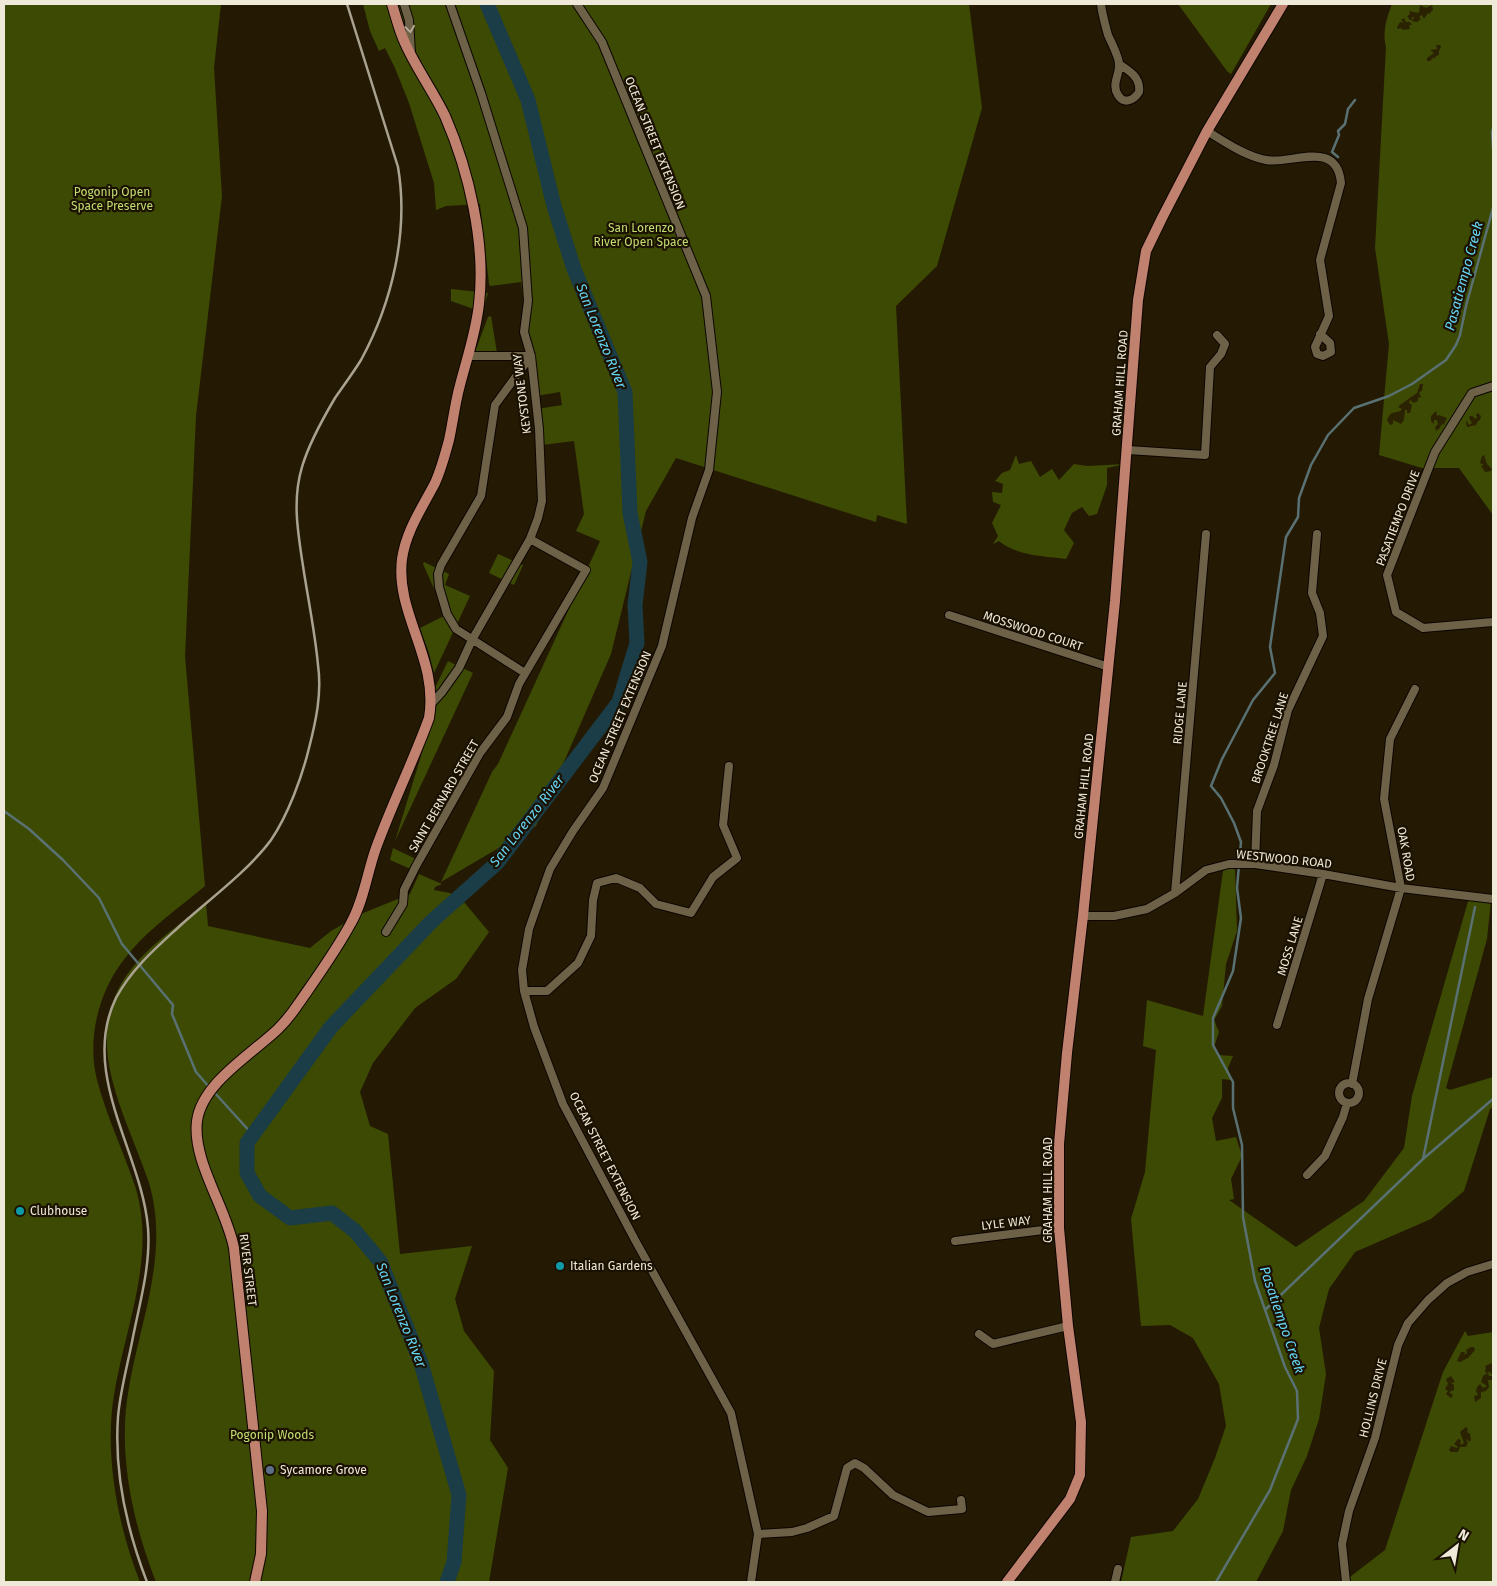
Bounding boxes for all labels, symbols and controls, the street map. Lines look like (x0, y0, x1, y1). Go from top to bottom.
one-way arrow (404, 25, 415, 33)
street label: OCEAN STREET EXTENSION (622, 75, 688, 211)
park label: Pogonip Open Space Preserve (71, 185, 153, 213)
water label: Pasatiempo Creek (1441, 219, 1487, 332)
park label: San Lorenzo River Open Space (593, 221, 689, 249)
water label: San Lorenzo River (572, 280, 630, 391)
street label: GRAHAM HILL ROAD (1109, 329, 1131, 436)
street label: KEYSTONE WAY (510, 353, 534, 435)
street label: PASATIEMPO DRIVE (1373, 468, 1423, 568)
street label: MOSSWOOD COURT (982, 608, 1085, 654)
street label: OCEAN STREET EXTENSION (586, 649, 654, 785)
street label: RIDGE LANE (1170, 681, 1190, 745)
street label: BROOKTREE LANE (1249, 691, 1291, 785)
street label: GRAHAM HILL ROAD (1071, 732, 1097, 839)
street label: SAINT BERNARD STREET (406, 737, 482, 855)
water label: San Lorenzo River (485, 771, 568, 871)
street label: OAK ROAD (1394, 826, 1418, 883)
street label: WESTWOOD ROAD (1236, 847, 1333, 871)
street label: MOSS LANE (1274, 915, 1306, 977)
street label: OCEAN STREET EXTENSION (567, 1090, 643, 1222)
street label: GRAHAM HILL ROAD (1041, 1137, 1055, 1243)
place label: Clubhouse (30, 1204, 87, 1218)
marker: Clubhouse (14, 1205, 26, 1217)
street label: LYLE WAY (980, 1213, 1032, 1233)
street label: RIVER STREET (237, 1233, 259, 1308)
water label: San Lorenzo River (372, 1259, 430, 1370)
place label: Italian Gardens (570, 1259, 653, 1273)
marker: Italian Gardens (554, 1260, 566, 1272)
water label: Pasatiempo Creek (1256, 1264, 1308, 1376)
street label: HOLLINS DRIVE (1356, 1357, 1390, 1439)
park label: Pogonip Woods (230, 1428, 314, 1442)
place label: Sycamore Grove (280, 1463, 367, 1477)
marker: Sycamore Grove (264, 1464, 276, 1476)
north arrow (1432, 1521, 1482, 1571)
text: N (1455, 1526, 1472, 1545)

